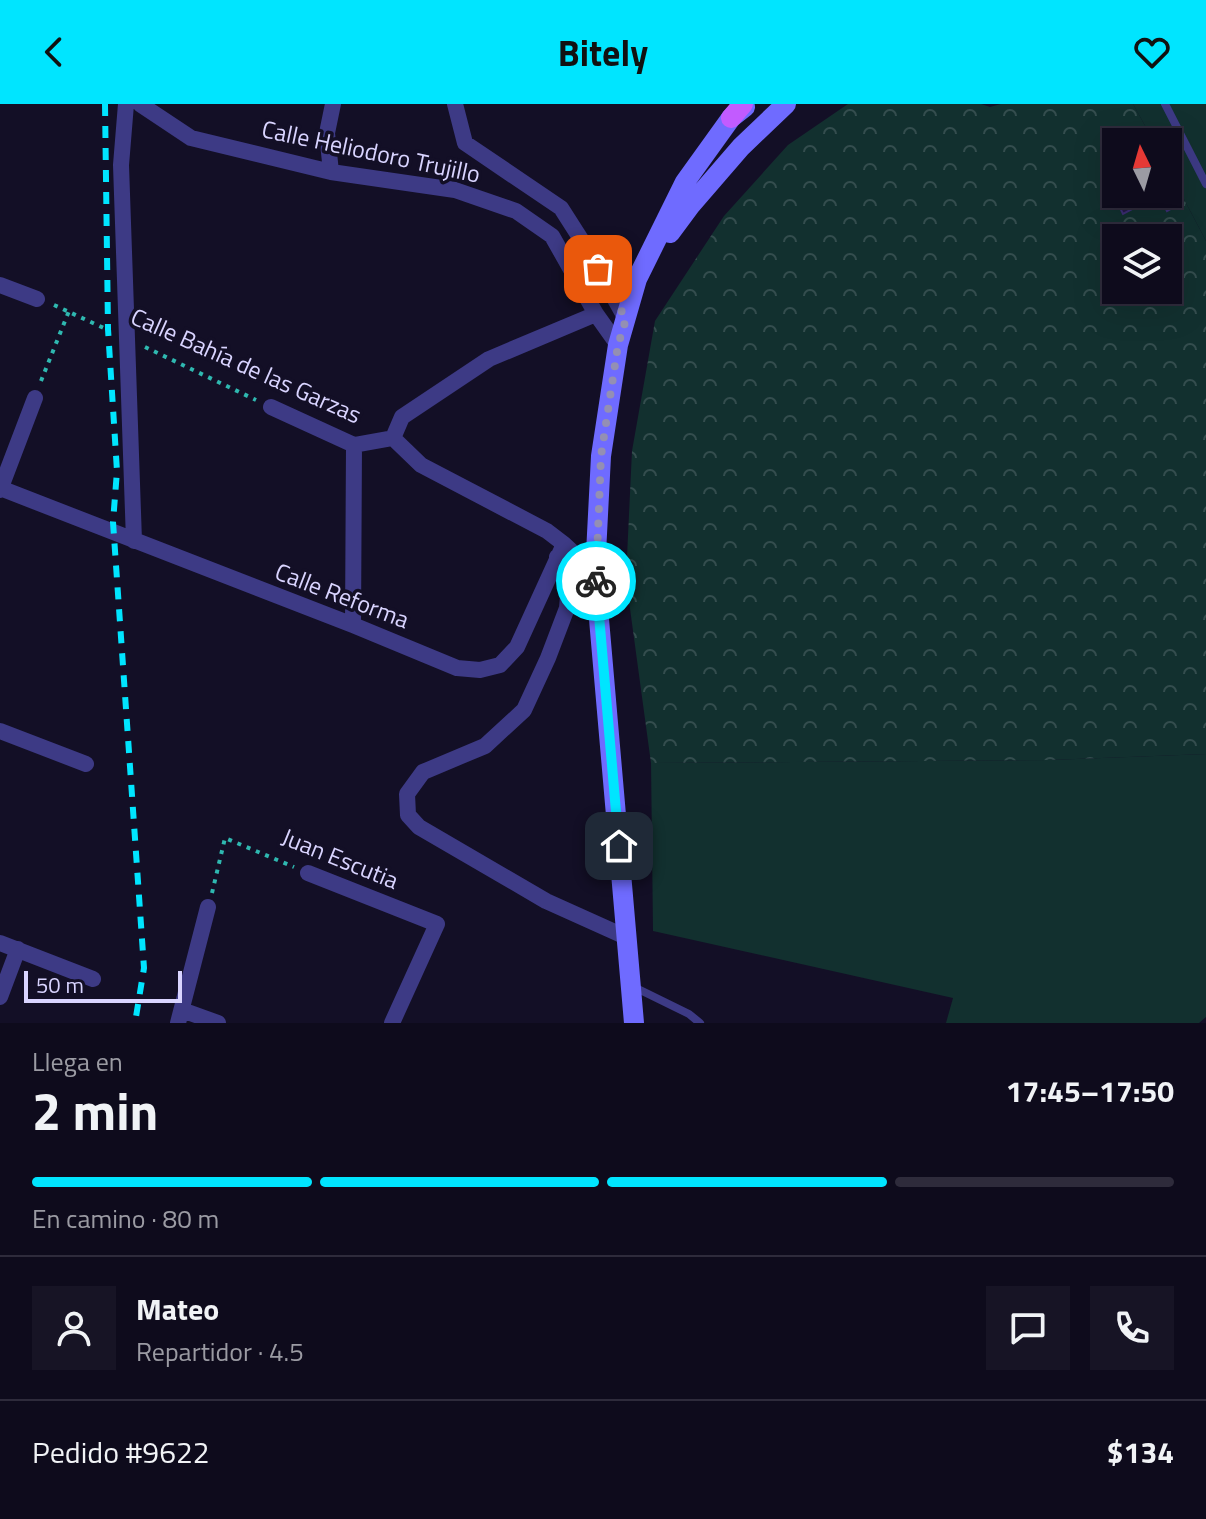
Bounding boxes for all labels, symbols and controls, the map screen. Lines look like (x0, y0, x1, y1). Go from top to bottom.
text: Bitely (558, 25, 648, 80)
icon: back (32, 30, 76, 74)
icon: heart (1130, 30, 1174, 74)
street label: Calle Heliodoro Trujillo (259, 110, 484, 192)
north arrow (1102, 128, 1182, 208)
map controls (1102, 128, 1182, 304)
button: layers (1102, 224, 1182, 304)
pin (564, 235, 632, 303)
icon: bag (576, 247, 620, 291)
street label: Calle Bahía de las Garzas (125, 298, 368, 432)
courier (556, 541, 636, 621)
street label: Calle Reforma (270, 553, 415, 637)
icon: bike (574, 559, 618, 603)
pin (585, 812, 653, 880)
street label: Juan Escutia (277, 818, 404, 898)
icon: home (597, 824, 641, 868)
scale bar (24, 967, 182, 1003)
text: 50 m (36, 968, 84, 1002)
text: Llega en (32, 1042, 123, 1081)
text: 17:45–17:50 (1006, 1068, 1174, 1114)
text: 2 min (32, 1071, 158, 1150)
text: En camino · 80 m (32, 1199, 219, 1238)
button: person (32, 1286, 116, 1370)
text: Mateo (136, 1286, 219, 1332)
button: chat (986, 1286, 1070, 1370)
button: phone (1090, 1286, 1174, 1370)
text: Repartidor · 4.5 (136, 1332, 304, 1371)
text: Pedido #9622 (32, 1429, 210, 1475)
text: $134 (1107, 1429, 1174, 1475)

